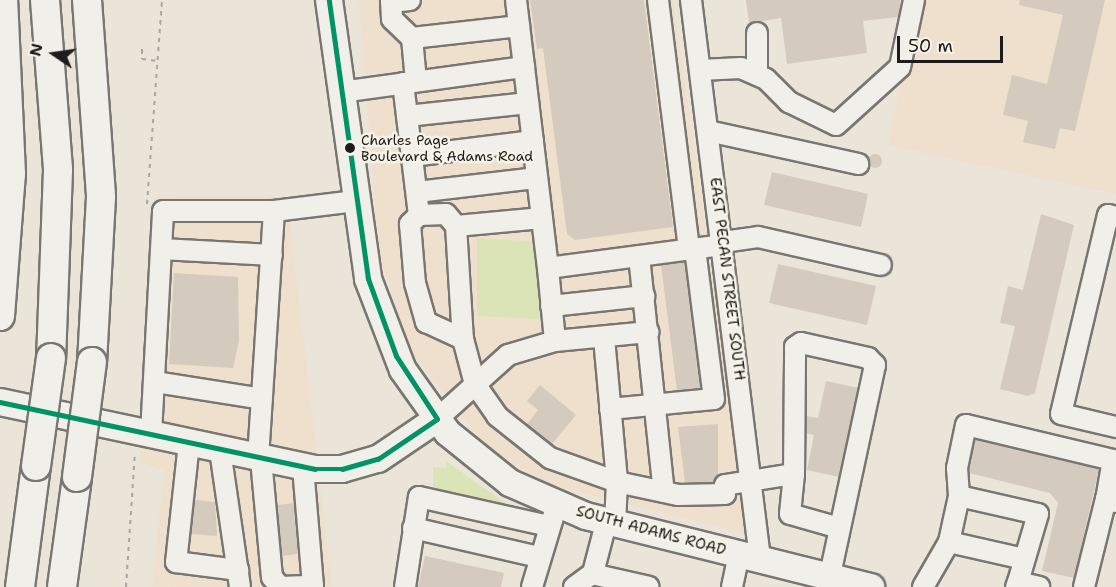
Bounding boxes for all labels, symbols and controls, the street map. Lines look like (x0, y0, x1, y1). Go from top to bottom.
north arrow (24, 24, 84, 84)
scale bar (900, 24, 1006, 62)
text: 50 m (908, 34, 953, 58)
text: N (24, 41, 48, 58)
place label: Charles Page Boulevard & Adams Road (361, 132, 533, 164)
marker: Charles Page Boulevard & Adams Road (344, 142, 356, 154)
street label: EAST PECAN STREET SOUTH (706, 176, 748, 382)
street label: SOUTH ADAMS ROAD (574, 502, 728, 560)

